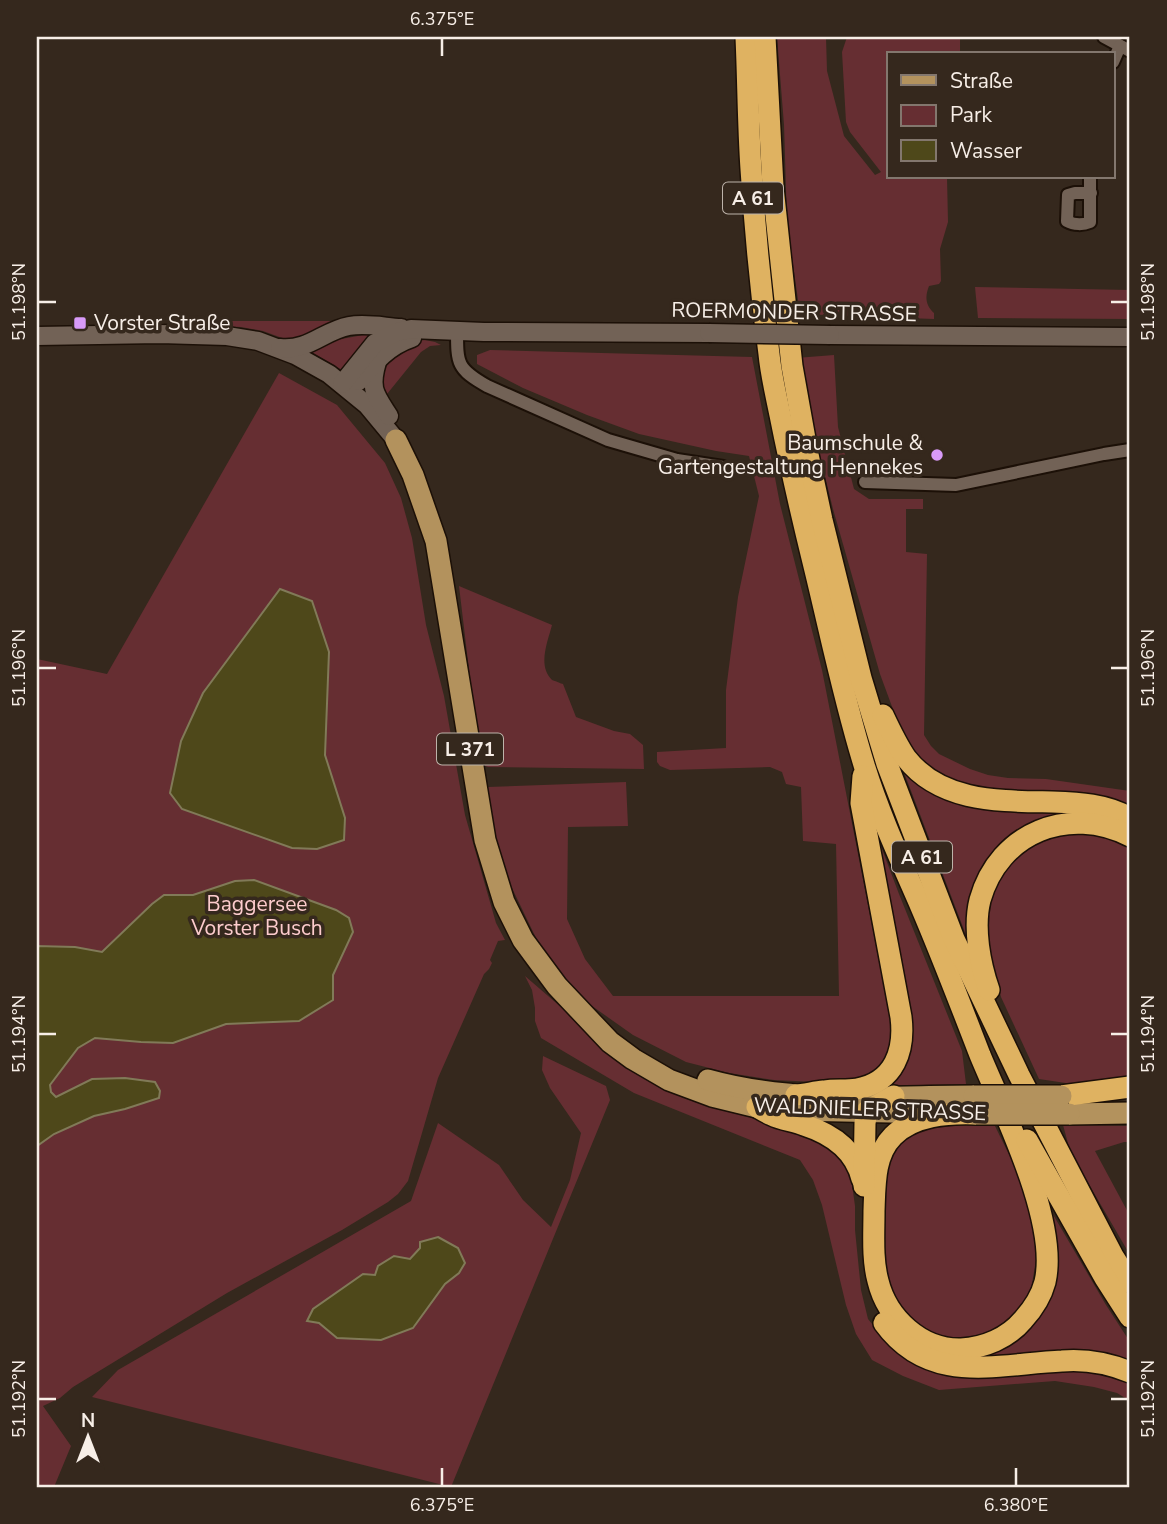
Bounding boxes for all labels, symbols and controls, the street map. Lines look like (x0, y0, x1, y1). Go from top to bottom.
text: 6.375°E (410, 7, 474, 31)
legend (887, 52, 1114, 178)
text: Straße (950, 67, 1013, 95)
text: Park (950, 101, 992, 129)
text: Wasser (950, 137, 1022, 165)
road number: A 61 (723, 182, 783, 214)
text: 51.198°N (7, 263, 31, 341)
text: 51.198°N (1136, 263, 1160, 341)
street label: ROERMONDER STRASSE (671, 296, 917, 328)
place label: Vorster Straße (93, 309, 231, 337)
marker: Vorster Straße (72, 315, 88, 331)
place label: Baumschule & Gartengestaltung Hennekes (658, 429, 923, 481)
marker: Baumschule & Gartengestaltung Hennekes (929, 447, 945, 463)
text: 51.196°N (7, 629, 31, 707)
text: 51.196°N (1136, 629, 1160, 707)
road number: L 371 (437, 734, 503, 764)
road number: A 61 (892, 842, 952, 872)
park label: Baggersee Vorster Busch (190, 890, 323, 942)
text: 51.194°N (7, 995, 31, 1073)
text: 51.194°N (1136, 995, 1160, 1073)
street label: WALDNIELER STRASSE (753, 1091, 987, 1127)
text: 51.192°N (7, 1360, 31, 1438)
text: 51.192°N (1136, 1360, 1160, 1438)
north arrow (52, 1402, 122, 1472)
text: N (81, 1408, 95, 1434)
text: 6.375°E (410, 1493, 474, 1517)
text: 6.380°E (984, 1493, 1048, 1517)

